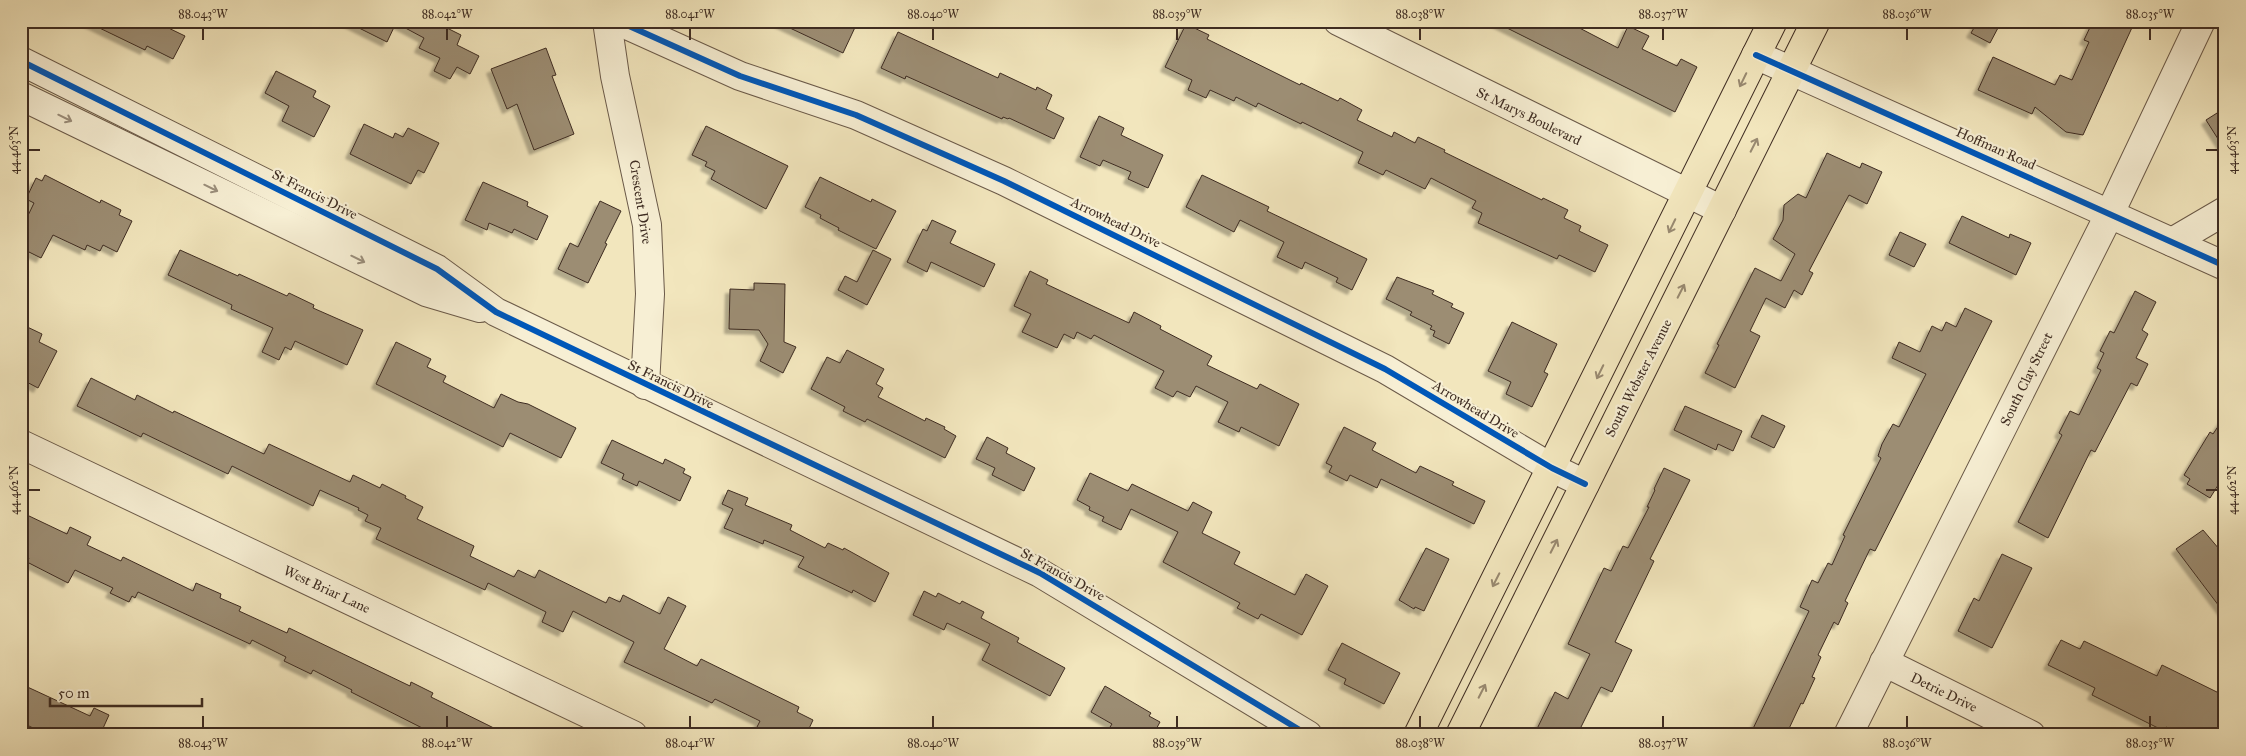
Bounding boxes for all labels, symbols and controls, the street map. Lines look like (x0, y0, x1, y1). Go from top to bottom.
text: 88.043°W (178, 7, 228, 21)
text: 88.042°W (422, 7, 473, 21)
text: 88.041°W (665, 7, 715, 21)
text: 88.040°W (907, 7, 959, 21)
text: 88.039°W (1152, 7, 1202, 21)
text: 88.038°W (1395, 7, 1445, 21)
text: 88.037°W (1638, 7, 1688, 21)
text: 88.036°W (1883, 7, 1932, 21)
text: 88.035°W (2126, 7, 2175, 21)
one-way arrow (1738, 73, 1748, 88)
street label: St Marys Boulevard (1474, 84, 1584, 149)
one-way arrow (57, 113, 72, 123)
street label: Hoffman Road (1953, 123, 2038, 174)
text: 44.463°N (7, 126, 21, 174)
text: 44.463°N (2225, 126, 2239, 174)
one-way arrow (1749, 138, 1759, 153)
street label: Crescent Drive (625, 159, 656, 246)
street label: St Francis Drive (269, 166, 361, 223)
one-way arrow (204, 184, 219, 194)
street label: Arrowhead Drive (1067, 193, 1164, 252)
one-way arrow (1667, 219, 1677, 234)
one-way arrow (350, 255, 365, 264)
one-way arrow (1677, 284, 1687, 299)
street label: South Webster Avenue (1601, 316, 1676, 440)
street label: South Clay Street (1996, 330, 2056, 429)
street label: St Francis Drive (625, 356, 717, 413)
one-way arrow (1595, 364, 1604, 379)
street label: Arrowhead Drive (1429, 376, 1522, 442)
text: 44.462°N (7, 465, 21, 515)
text: 44.462°N (2225, 465, 2239, 515)
one-way arrow (1550, 539, 1559, 554)
street label: St Francis Drive (1018, 544, 1108, 605)
street label: West Briar Lane (281, 562, 373, 617)
one-way arrow (1491, 572, 1500, 587)
street label: Detrie Drive (1908, 669, 1980, 716)
scale bar (50, 676, 202, 708)
text: 50 m (58, 684, 90, 702)
one-way arrow (1478, 684, 1487, 699)
text: 88.043°W (178, 736, 228, 750)
text: 88.042°W (422, 736, 473, 750)
text: 88.041°W (665, 736, 715, 750)
text: 88.040°W (907, 736, 959, 750)
text: 88.039°W (1152, 736, 1202, 750)
text: 88.038°W (1395, 736, 1445, 750)
text: 88.037°W (1638, 736, 1688, 750)
text: 88.036°W (1883, 736, 1932, 750)
text: 88.035°W (2126, 736, 2175, 750)

